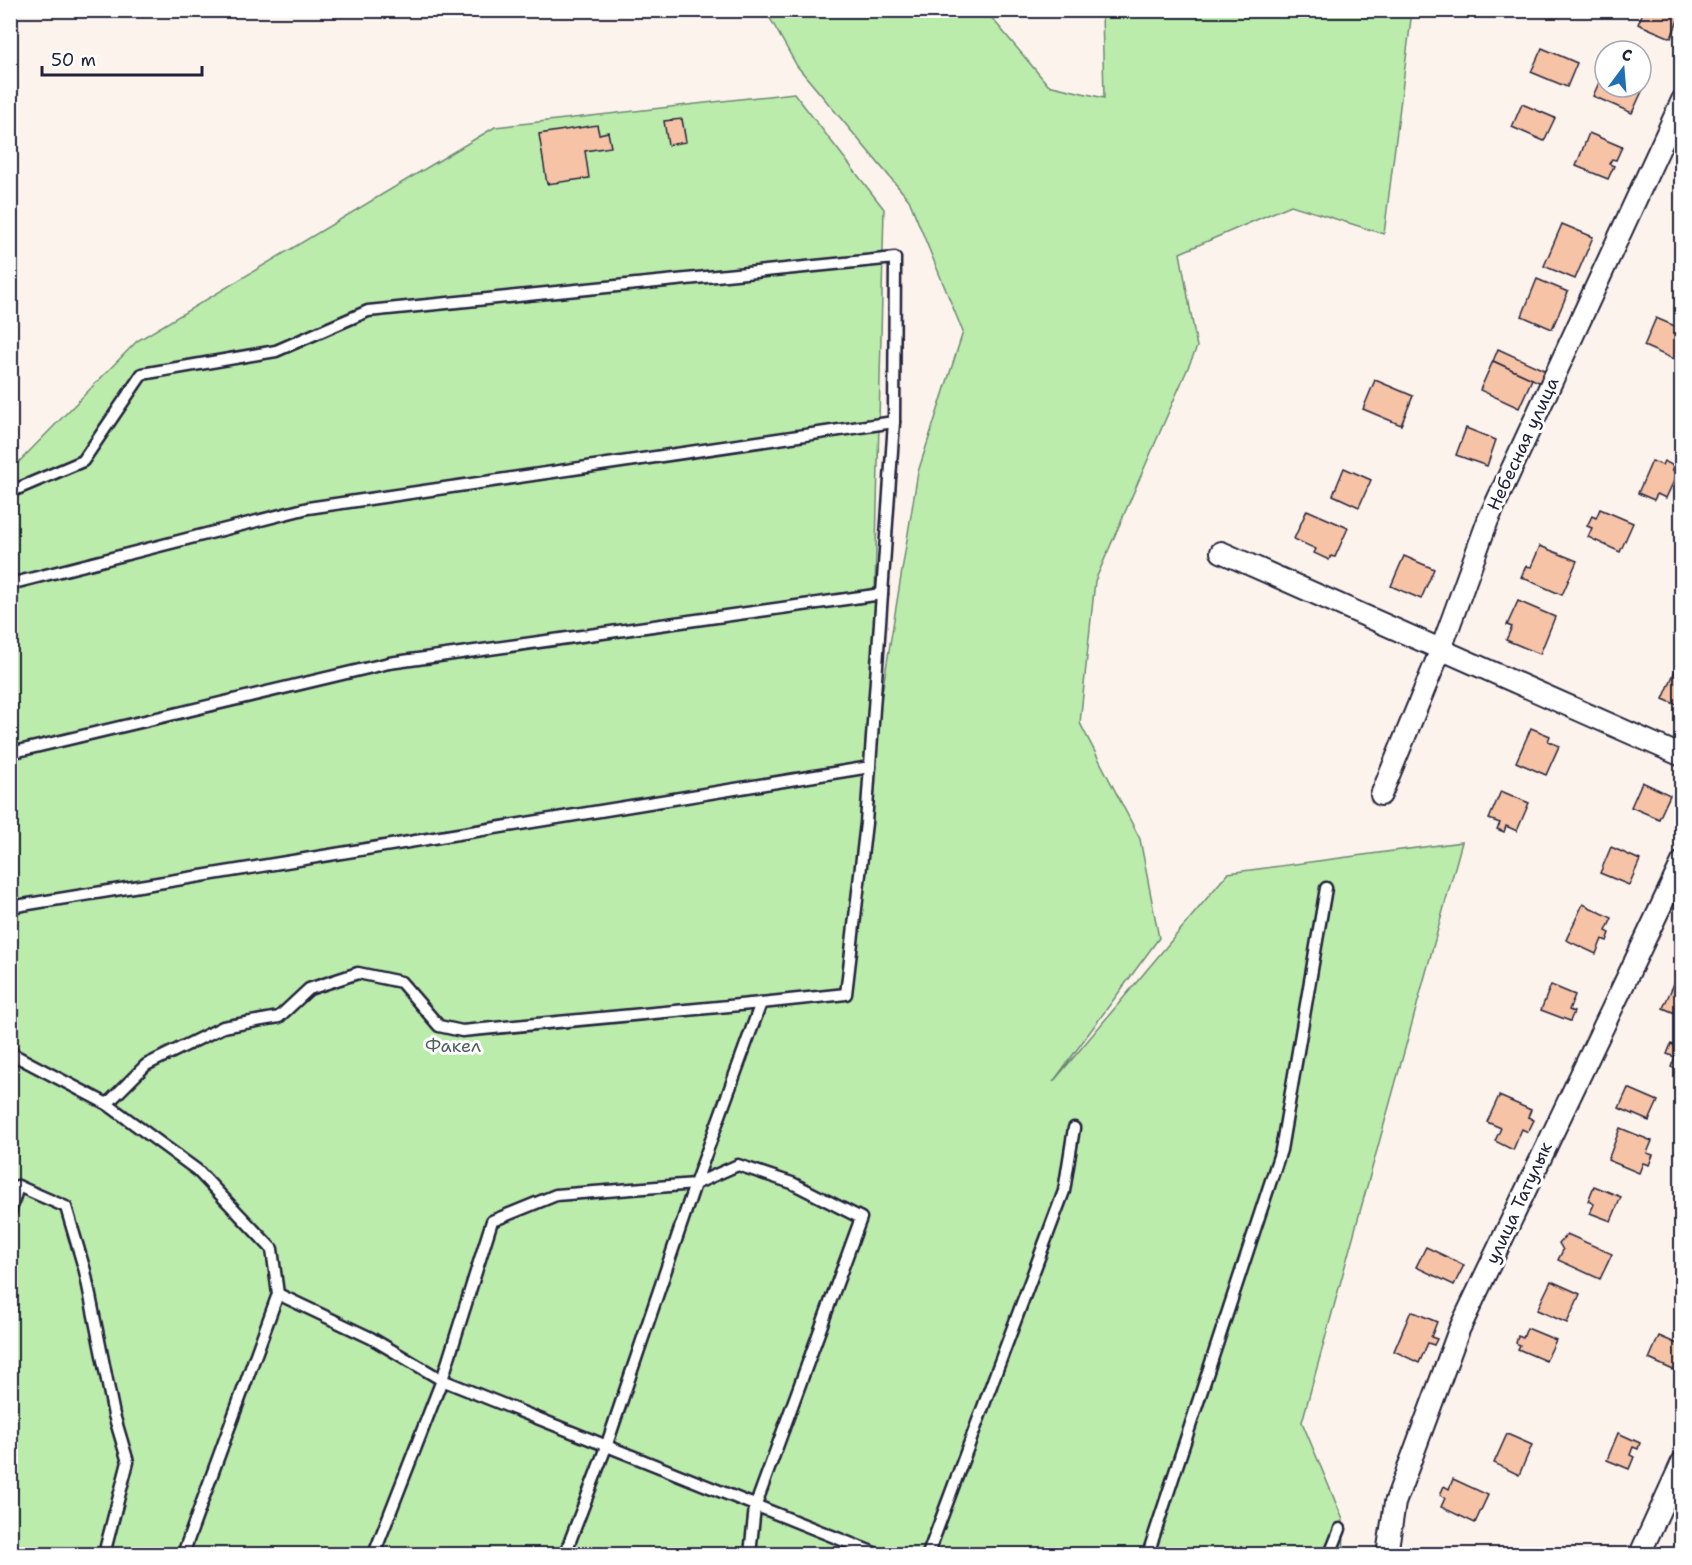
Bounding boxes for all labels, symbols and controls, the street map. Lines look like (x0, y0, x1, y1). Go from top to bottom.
scale bar (42, 39, 202, 77)
north arrow (1593, 39, 1653, 99)
text: С (1619, 44, 1635, 67)
text: 50 m (51, 48, 96, 72)
street label: Небесная улица (1482, 373, 1564, 515)
park label: Факел (425, 1034, 481, 1058)
street label: улица Татулык (1480, 1138, 1558, 1268)

